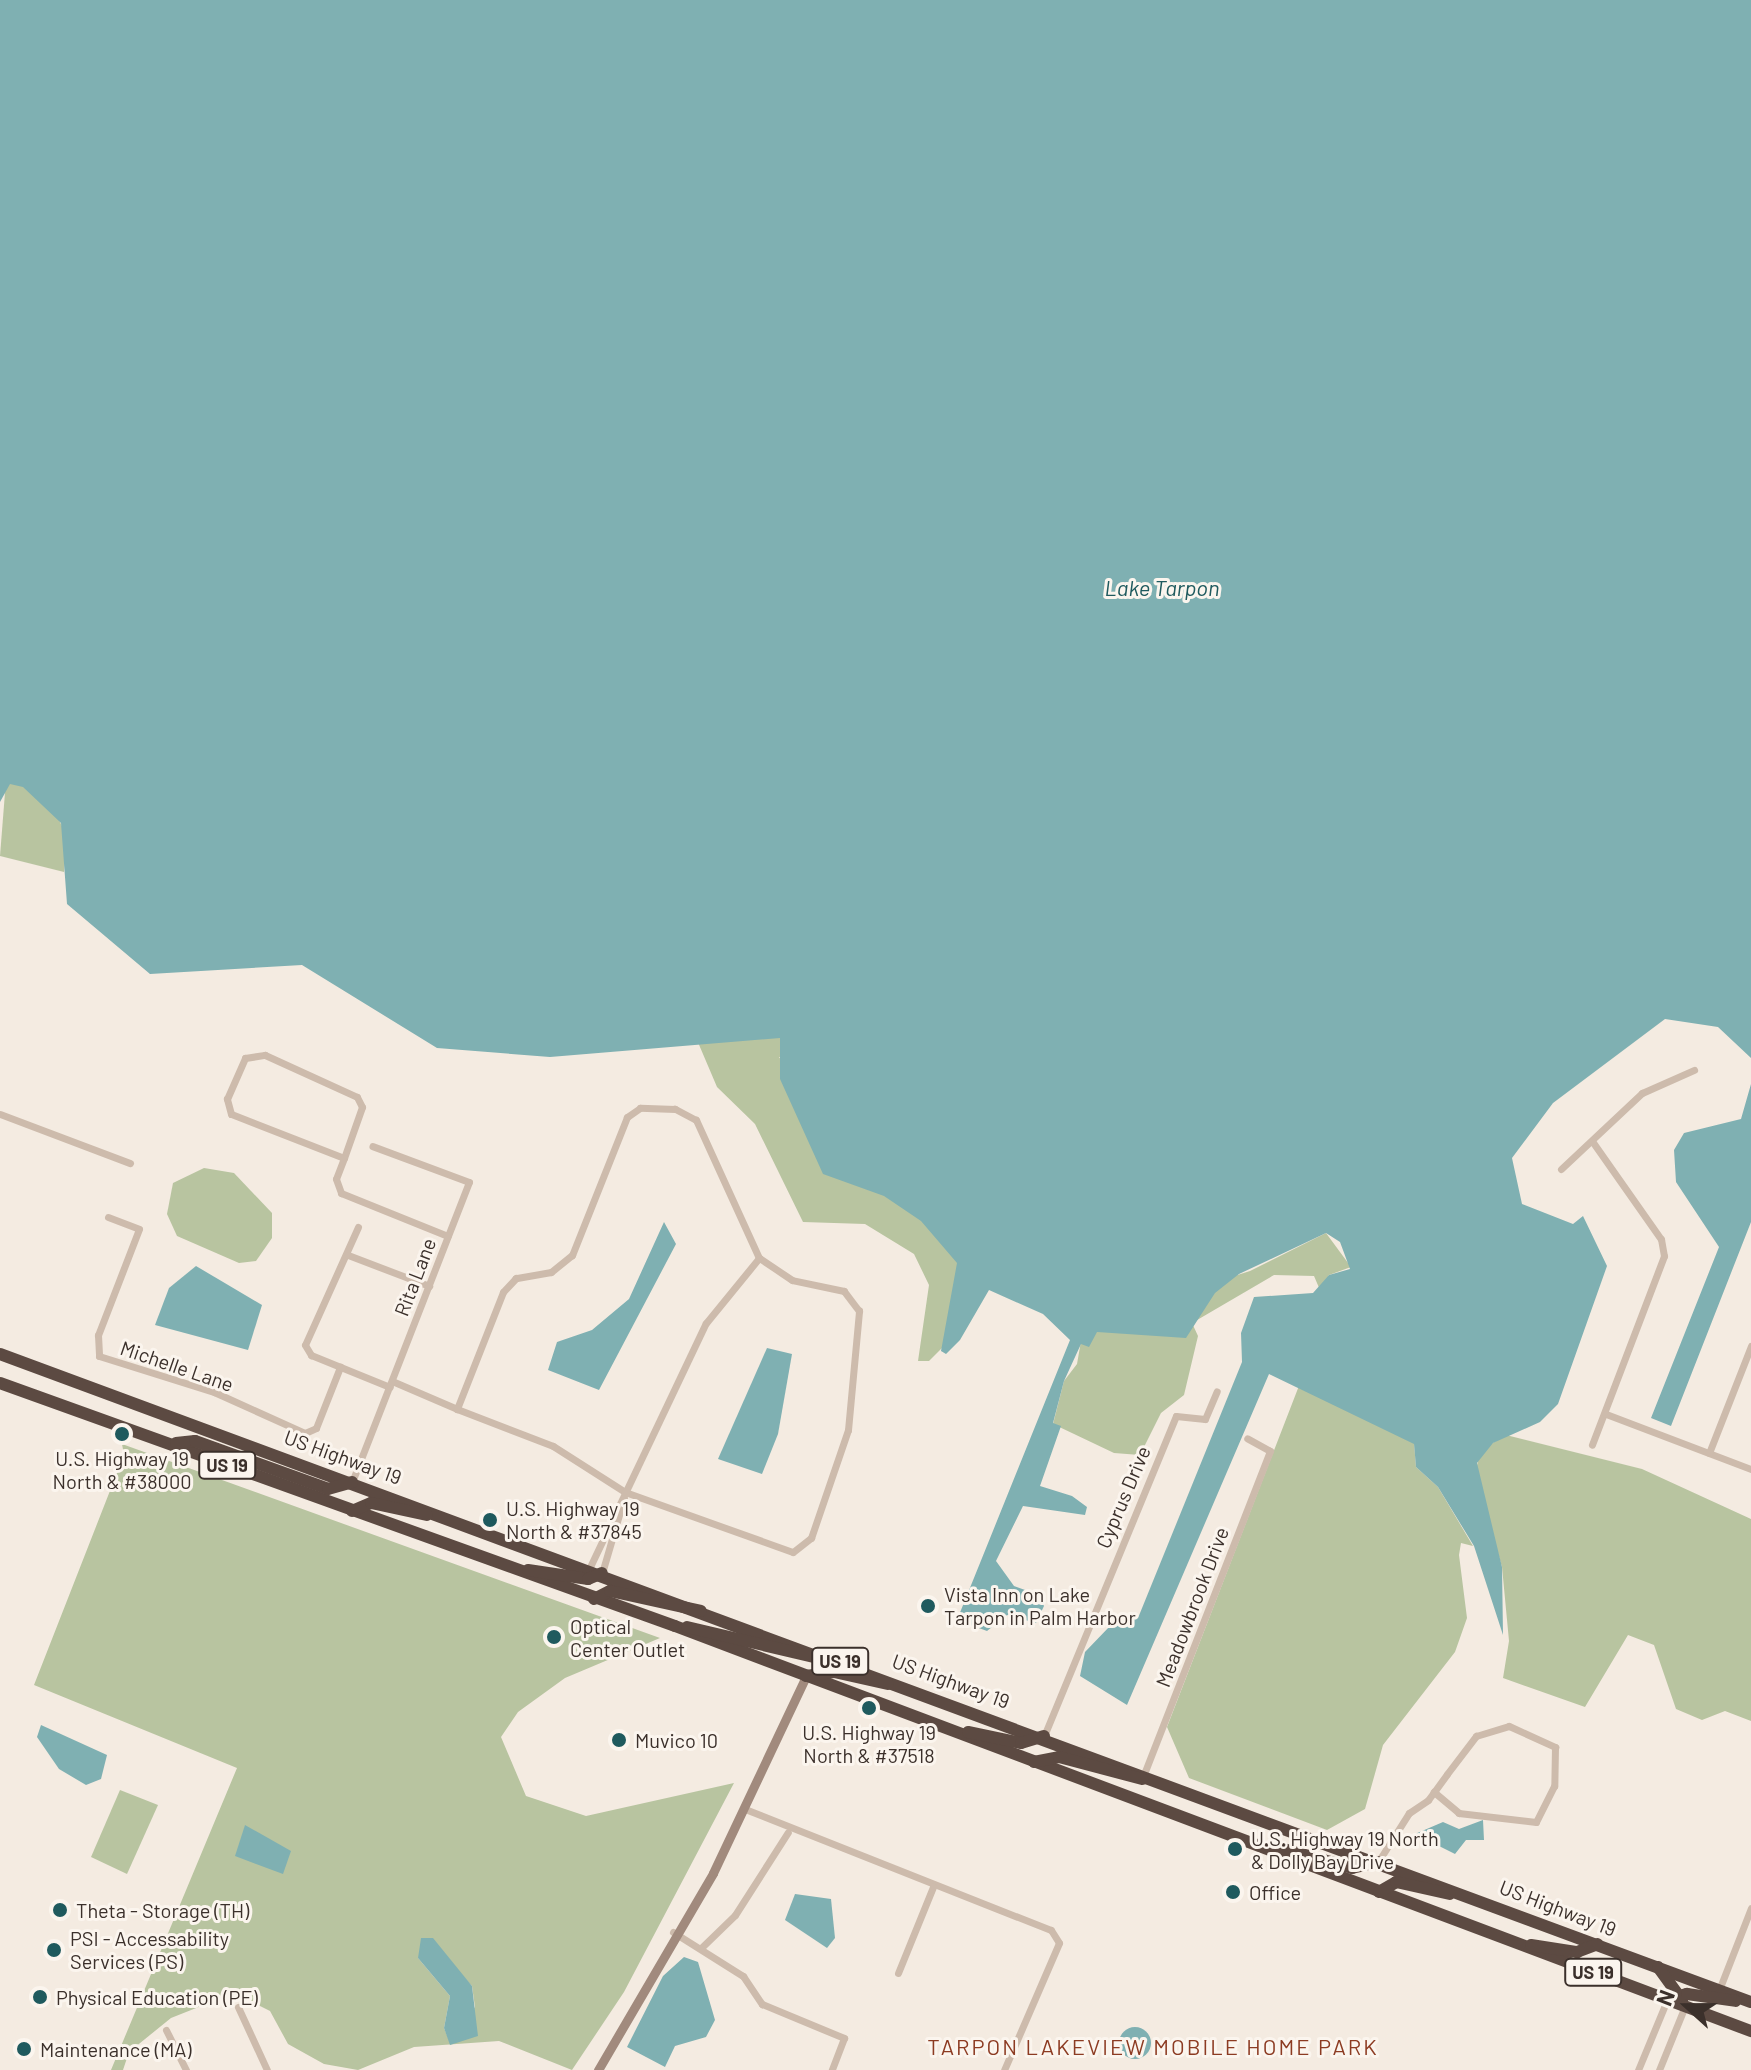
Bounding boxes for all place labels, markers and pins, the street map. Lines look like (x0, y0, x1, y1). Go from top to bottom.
marker: U.S. Highway 19 North & #38000 (113, 1425, 131, 1443)
place label: U.S. Highway 19 North & #38000 (53, 1446, 191, 1493)
place label: U.S. Highway 19 North & #37845 (506, 1496, 642, 1543)
marker: U.S. Highway 19 North & #37845 (481, 1511, 499, 1529)
place label: Vista Inn on Lake Tarpon in Palm Harbor (944, 1582, 1136, 1629)
marker: Vista Inn on Lake Tarpon in Palm Harbor (919, 1597, 937, 1615)
place label: Optical Center Outlet (570, 1614, 685, 1661)
marker: Optical Center Outlet (545, 1628, 563, 1646)
marker: U.S. Highway 19 North & #37518 (860, 1699, 878, 1717)
place label: U.S. Highway 19 North & #37518 (802, 1720, 936, 1767)
place label: Muvico 10 (635, 1728, 718, 1752)
marker: Muvico 10 (610, 1731, 628, 1749)
place label: U.S. Highway 19 North & Dolly Bay Drive (1251, 1826, 1439, 1873)
marker: U.S. Highway 19 North & Dolly Bay Drive (1226, 1840, 1244, 1858)
place label: Office (1249, 1880, 1301, 1904)
marker: Office (1224, 1883, 1242, 1901)
place label: Theta - Storage (TH) (76, 1898, 249, 1922)
marker: Theta - Storage (TH) (51, 1901, 69, 1919)
place label: PSI - Accessability Services (PS) (70, 1926, 229, 1973)
marker: PSI - Accessability Services (PS) (45, 1941, 63, 1959)
place label: Physical Education (PE) (56, 1985, 258, 2009)
marker: Physical Education (PE) (31, 1988, 49, 2006)
place label: Maintenance (MA) (40, 2037, 192, 2061)
marker: Maintenance (MA) (15, 2040, 33, 2058)

